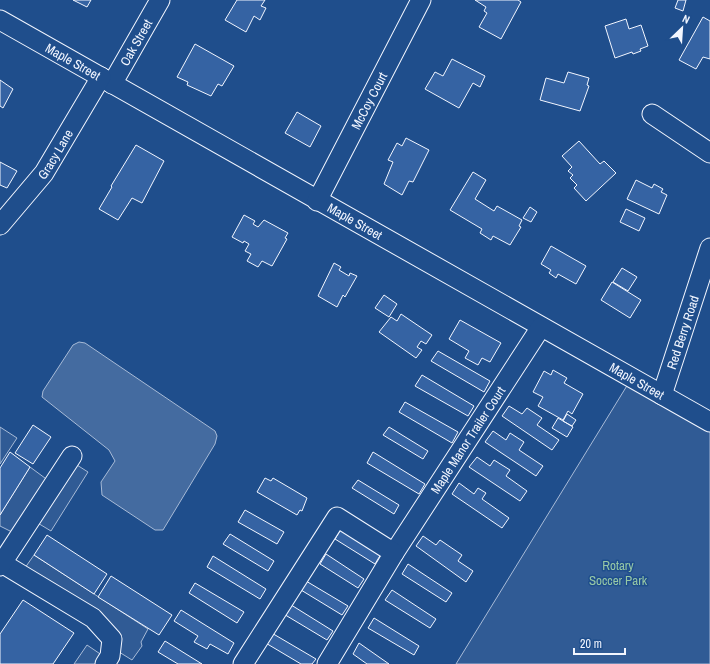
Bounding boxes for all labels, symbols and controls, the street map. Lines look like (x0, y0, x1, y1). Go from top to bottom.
north arrow (662, 8, 702, 48)
text: N (680, 11, 692, 27)
street label: Oak Street (116, 16, 156, 69)
street label: Maple Street (42, 40, 103, 84)
street label: McCoy Court (348, 69, 391, 132)
street label: Gracy Lane (34, 126, 77, 183)
street label: Maple Street (324, 199, 385, 244)
street label: Red Berry Road (663, 293, 703, 371)
street label: Maple Street (606, 359, 667, 403)
street label: Maple Manor Trailer Court (427, 383, 509, 497)
park label: Rotary Soccer Park (589, 557, 648, 589)
scale bar (574, 630, 625, 656)
text: 20 m (580, 636, 602, 652)

